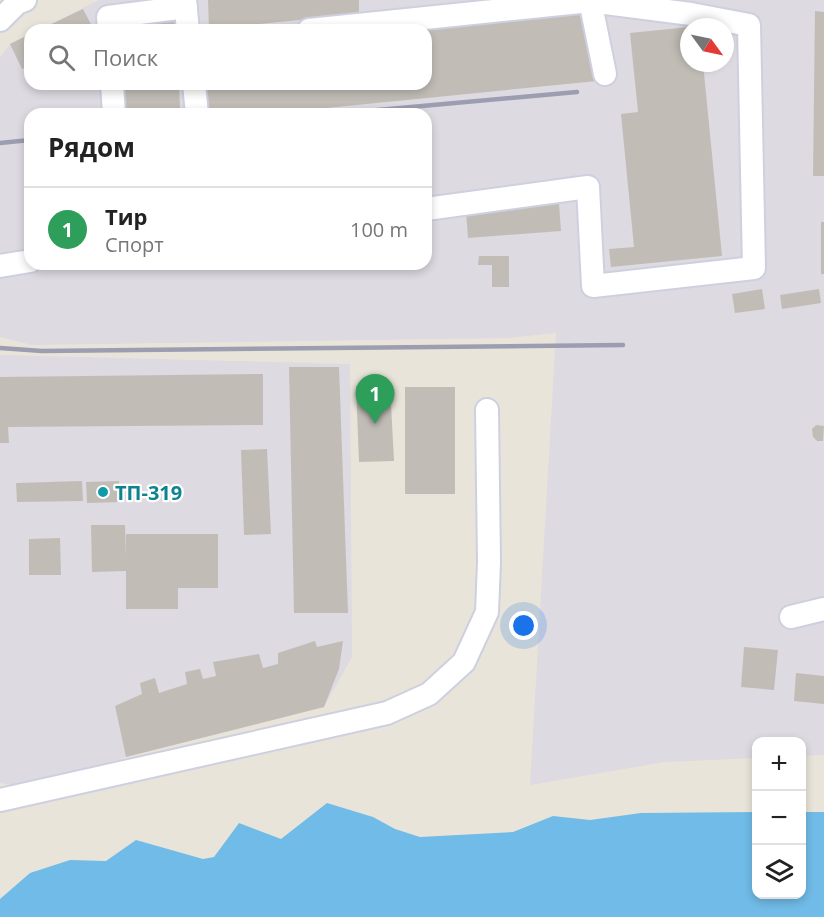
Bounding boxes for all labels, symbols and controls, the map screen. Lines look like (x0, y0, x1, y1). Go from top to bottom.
north arrow (680, 18, 734, 72)
search box (24, 24, 432, 90)
icon: search (45, 41, 78, 74)
text: Поиск (93, 42, 158, 72)
text: Рядом (48, 129, 135, 165)
text: Тир (105, 201, 148, 231)
text: 1 (62, 216, 73, 243)
text: 100 m (350, 216, 408, 243)
text: Спорт (105, 231, 164, 258)
pin: 1 (356, 374, 394, 424)
place label: ТП-319 (115, 479, 182, 506)
marker: ТП-319 (96, 485, 110, 499)
your location (509, 611, 538, 640)
map controls (752, 737, 806, 899)
button: + (752, 737, 806, 791)
button: − (752, 791, 806, 845)
button: layers (752, 845, 806, 899)

